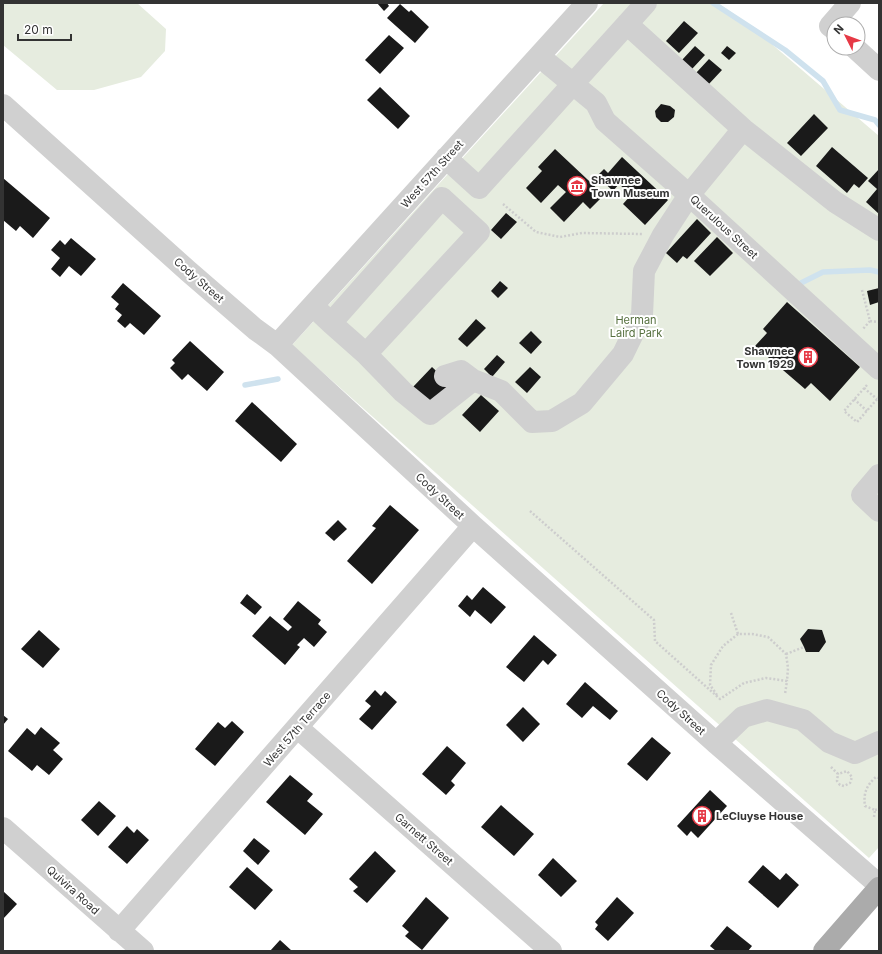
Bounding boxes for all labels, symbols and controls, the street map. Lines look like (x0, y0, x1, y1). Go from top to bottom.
scale bar (18, 16, 71, 42)
north arrow (826, 16, 866, 56)
text: 20 m (24, 22, 53, 37)
text: N (831, 22, 847, 37)
street label: West 57th Street (398, 137, 466, 211)
place label: Shawnee Town Museum (591, 173, 670, 200)
museum icon: Shawnee Town Museum (566, 175, 588, 197)
street label: Querulous Street (687, 192, 761, 262)
street label: Cody Street (171, 254, 227, 306)
park label: Herman Laird Park (610, 313, 662, 340)
place label: Shawnee Town 1929 (736, 344, 794, 371)
building icon: Shawnee Town 1929 (797, 346, 819, 368)
street label: Cody Street (413, 470, 468, 522)
street label: Cody Street (653, 686, 709, 738)
street label: West 57th Terrace (260, 688, 334, 770)
building icon: LeCluyse House (691, 805, 713, 827)
place label: LeCluyse House (716, 809, 804, 823)
street label: Garnett Street (392, 810, 456, 868)
street label: Quivira Road (44, 863, 102, 917)

